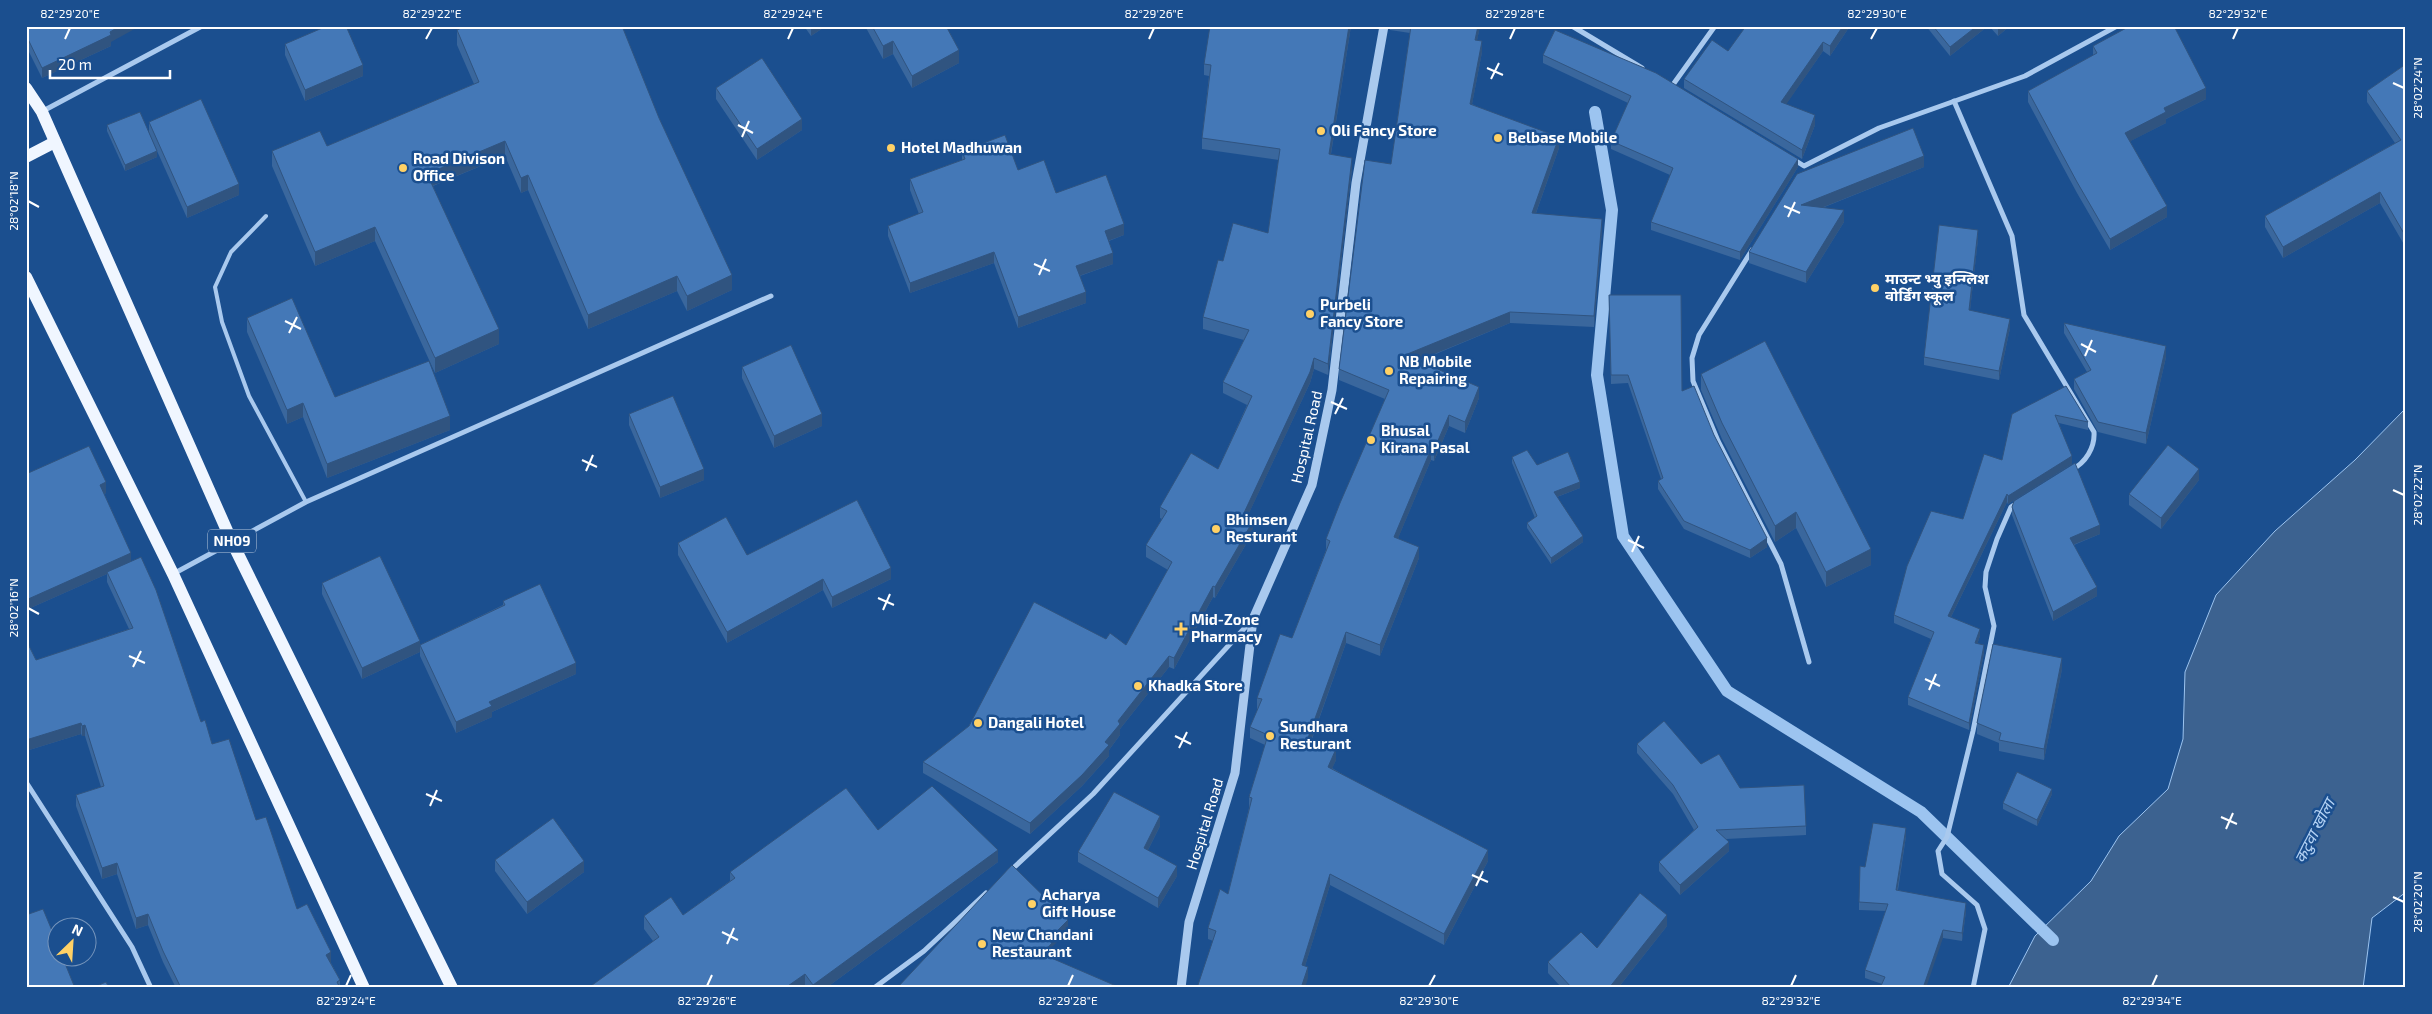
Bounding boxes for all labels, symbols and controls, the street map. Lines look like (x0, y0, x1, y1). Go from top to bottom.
text: 82°29'20"E (40, 6, 100, 20)
text: 82°29'22"E (403, 6, 462, 20)
text: 82°29'24"E (763, 6, 823, 20)
text: 82°29'26"E (1124, 6, 1184, 20)
text: 82°29'28"E (1485, 6, 1545, 20)
text: 82°29'30"E (1847, 6, 1907, 20)
text: 82°29'32"E (2209, 6, 2268, 20)
scale bar (50, 48, 170, 80)
text: 20 m (58, 55, 92, 73)
text: 28°02'24"N (2410, 57, 2424, 119)
place label: Oli Fancy Store (1331, 121, 1437, 140)
marker: Oli Fancy Store (1315, 125, 1327, 137)
place label: Belbase Mobile (1508, 128, 1617, 146)
marker: Belbase Mobile (1492, 132, 1504, 144)
place label: Hotel Madhuwan (901, 138, 1022, 156)
marker: Hotel Madhuwan (885, 142, 897, 154)
place label: Road Divison Office (413, 149, 505, 184)
marker: Road Divison Office (397, 162, 409, 174)
text: 28°02'18"N (6, 171, 20, 231)
place label: माउन्ट भ्यु इन्ग्लिश वोर्डिंग स्कूल (1885, 269, 1989, 306)
marker: माउन्ट भ्यु इन्ग्लिश वोर्डिंग स्कूल (1869, 282, 1881, 294)
place label: Purbeli Fancy Store (1320, 295, 1403, 331)
marker: Purbeli Fancy Store (1304, 308, 1316, 320)
place label: NB Mobile Repairing (1399, 352, 1472, 387)
marker: NB Mobile Repairing (1383, 365, 1395, 377)
street label: Hospital Road (1287, 389, 1325, 485)
place label: Bhusal Kirana Pasal (1381, 421, 1470, 456)
marker: Bhusal Kirana Pasal (1365, 434, 1377, 446)
text: 28°02'22"N (2410, 464, 2424, 526)
place label: Bhimsen Resturant (1226, 510, 1297, 545)
marker: Bhimsen Resturant (1210, 523, 1222, 535)
road number: NH09 (208, 530, 256, 552)
text: 28°02'16"N (6, 578, 20, 638)
place label: Mid-Zone Pharmacy (1191, 610, 1263, 646)
marker: Mid-Zone Pharmacy (1175, 623, 1187, 635)
place label: Khadka Store (1148, 676, 1243, 694)
marker: Khadka Store (1132, 680, 1144, 692)
place label: Dangali Hotel (988, 713, 1084, 731)
marker: Dangali Hotel (972, 717, 984, 729)
place label: Sundhara Resturant (1280, 717, 1351, 752)
marker: Sundhara Resturant (1264, 730, 1276, 742)
street label: Hospital Road (1182, 776, 1226, 872)
water label: कटुवा खोला (2289, 793, 2341, 867)
text: 28°02'20"N (2410, 871, 2424, 933)
place label: Acharya Gift House (1042, 885, 1116, 920)
marker: Acharya Gift House (1026, 898, 1038, 910)
north arrow (48, 916, 98, 966)
text: N (70, 920, 86, 940)
place label: New Chandani Restaurant (992, 925, 1093, 960)
marker: New Chandani Restaurant (976, 938, 988, 950)
text: 82°29'24"E (316, 993, 376, 1007)
text: 82°29'26"E (677, 993, 737, 1007)
text: 82°29'28"E (1038, 993, 1098, 1007)
text: 82°29'30"E (1399, 993, 1459, 1007)
text: 82°29'32"E (1762, 993, 1821, 1007)
text: 82°29'34"E (2122, 993, 2182, 1007)

